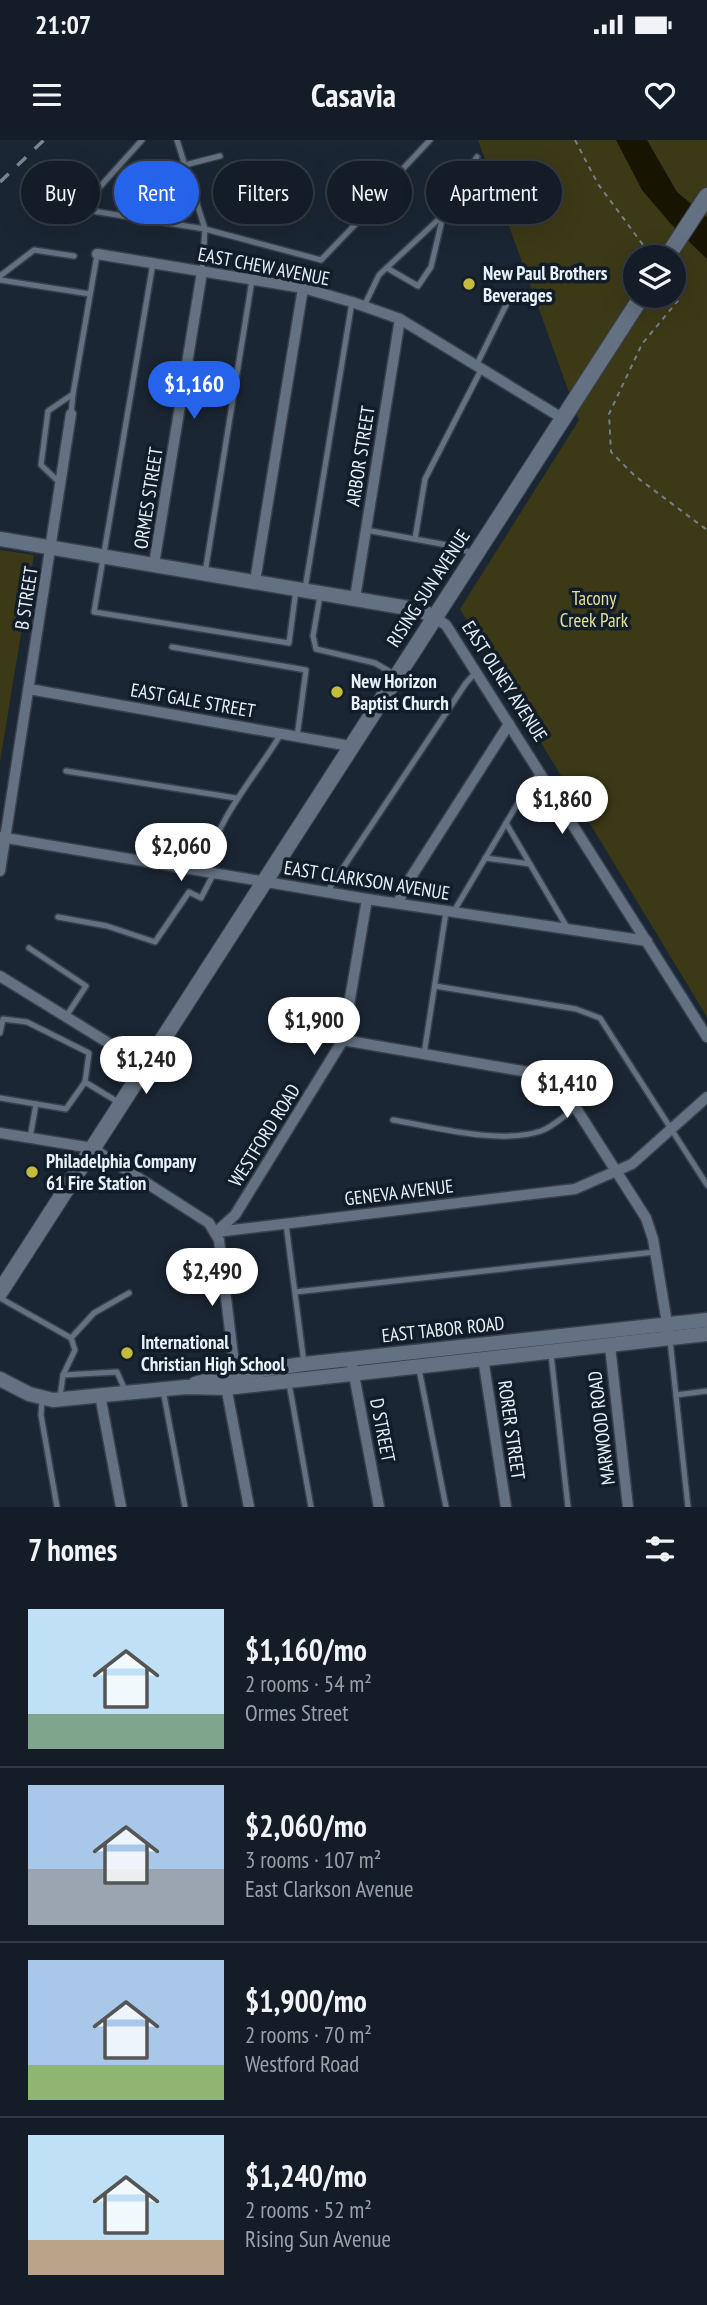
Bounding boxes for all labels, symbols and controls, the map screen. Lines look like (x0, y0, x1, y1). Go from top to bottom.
text: 21:07 (35, 8, 91, 41)
text: Casavia (311, 74, 396, 116)
icon: menu (28, 76, 66, 114)
icon: heart (641, 76, 679, 114)
chip: Buy (21, 161, 100, 224)
chip: Rent (114, 161, 199, 224)
chip: Filters (213, 161, 313, 224)
chip: New (327, 161, 412, 224)
chip: Apartment (426, 161, 562, 224)
street label: EAST CHEW AVENUE (196, 241, 332, 291)
map controls (623, 245, 686, 308)
button: layers (623, 245, 686, 308)
place label: New Paul Brothers Beverages (483, 261, 608, 307)
marker: New Paul Brothers Beverages (461, 276, 477, 292)
pin: $1,160 (137, 362, 251, 421)
text: $1,160 (164, 369, 224, 398)
street label: ARBOR STREET (340, 404, 380, 508)
street label: ORMES STREET (128, 445, 168, 551)
street label: RISING SUN AVENUE (381, 525, 475, 651)
street label: B STREET (9, 564, 43, 631)
park label: Tacony Creek Park (560, 586, 629, 632)
street label: EAST OLNEY AVENUE (457, 616, 553, 746)
place label: New Horizon Baptist Church (351, 669, 449, 715)
street label: EAST GALE STREET (129, 677, 258, 723)
marker: New Horizon Baptist Church (329, 684, 345, 700)
pin: $1,860 (505, 776, 619, 836)
text: $1,860 (532, 784, 592, 813)
pin: $2,060 (124, 824, 238, 883)
text: $2,060 (151, 831, 211, 860)
street label: EAST CLARKSON AVENUE (283, 855, 451, 905)
pin: $1,900 (257, 998, 371, 1057)
text: $1,900 (284, 1005, 344, 1034)
pin: $1,240 (89, 1037, 203, 1096)
text: $1,240 (116, 1044, 176, 1073)
pin: $1,410 (510, 1060, 624, 1120)
text: $1,410 (537, 1068, 597, 1097)
street label: WESTFORD ROAD (223, 1079, 305, 1191)
place label: Philadelphia Company 61 Fire Station (46, 1149, 196, 1195)
marker: Philadelphia Company 61 Fire Station (24, 1164, 40, 1180)
street label: GENEVA AVENUE (343, 1173, 455, 1211)
pin: $2,490 (155, 1248, 269, 1308)
text: $2,490 (182, 1256, 242, 1285)
street label: EAST TABOR ROAD (380, 1311, 506, 1347)
place label: International Christian High School (141, 1330, 285, 1376)
marker: International Christian High School (119, 1345, 135, 1361)
street label: MARWOOD ROAD (582, 1370, 620, 1486)
street label: RORER STREET (493, 1379, 531, 1482)
street label: D STREET (365, 1396, 401, 1464)
text: 7 homes (28, 1530, 117, 1569)
icon: filters (641, 1530, 679, 1568)
text: $1,160/mo (245, 1630, 367, 1669)
icon: home (84, 1637, 168, 1721)
text: 2 rooms · 54 m² (245, 1669, 372, 1698)
text: Ormes Street (245, 1698, 349, 1727)
text: $2,060/mo (245, 1806, 367, 1845)
icon: home (84, 1813, 168, 1897)
text: 3 rooms · 107 m² (245, 1845, 381, 1874)
text: East Clarkson Avenue (245, 1874, 414, 1903)
text: $1,900/mo (245, 1981, 367, 2020)
icon: home (84, 1988, 168, 2072)
text: 2 rooms · 70 m² (245, 2020, 372, 2049)
text: Westford Road (245, 2049, 359, 2078)
text: $1,240/mo (245, 2156, 367, 2195)
icon: home (84, 2163, 168, 2247)
text: 2 rooms · 52 m² (245, 2195, 372, 2224)
text: Rising Sun Avenue (245, 2224, 391, 2253)

